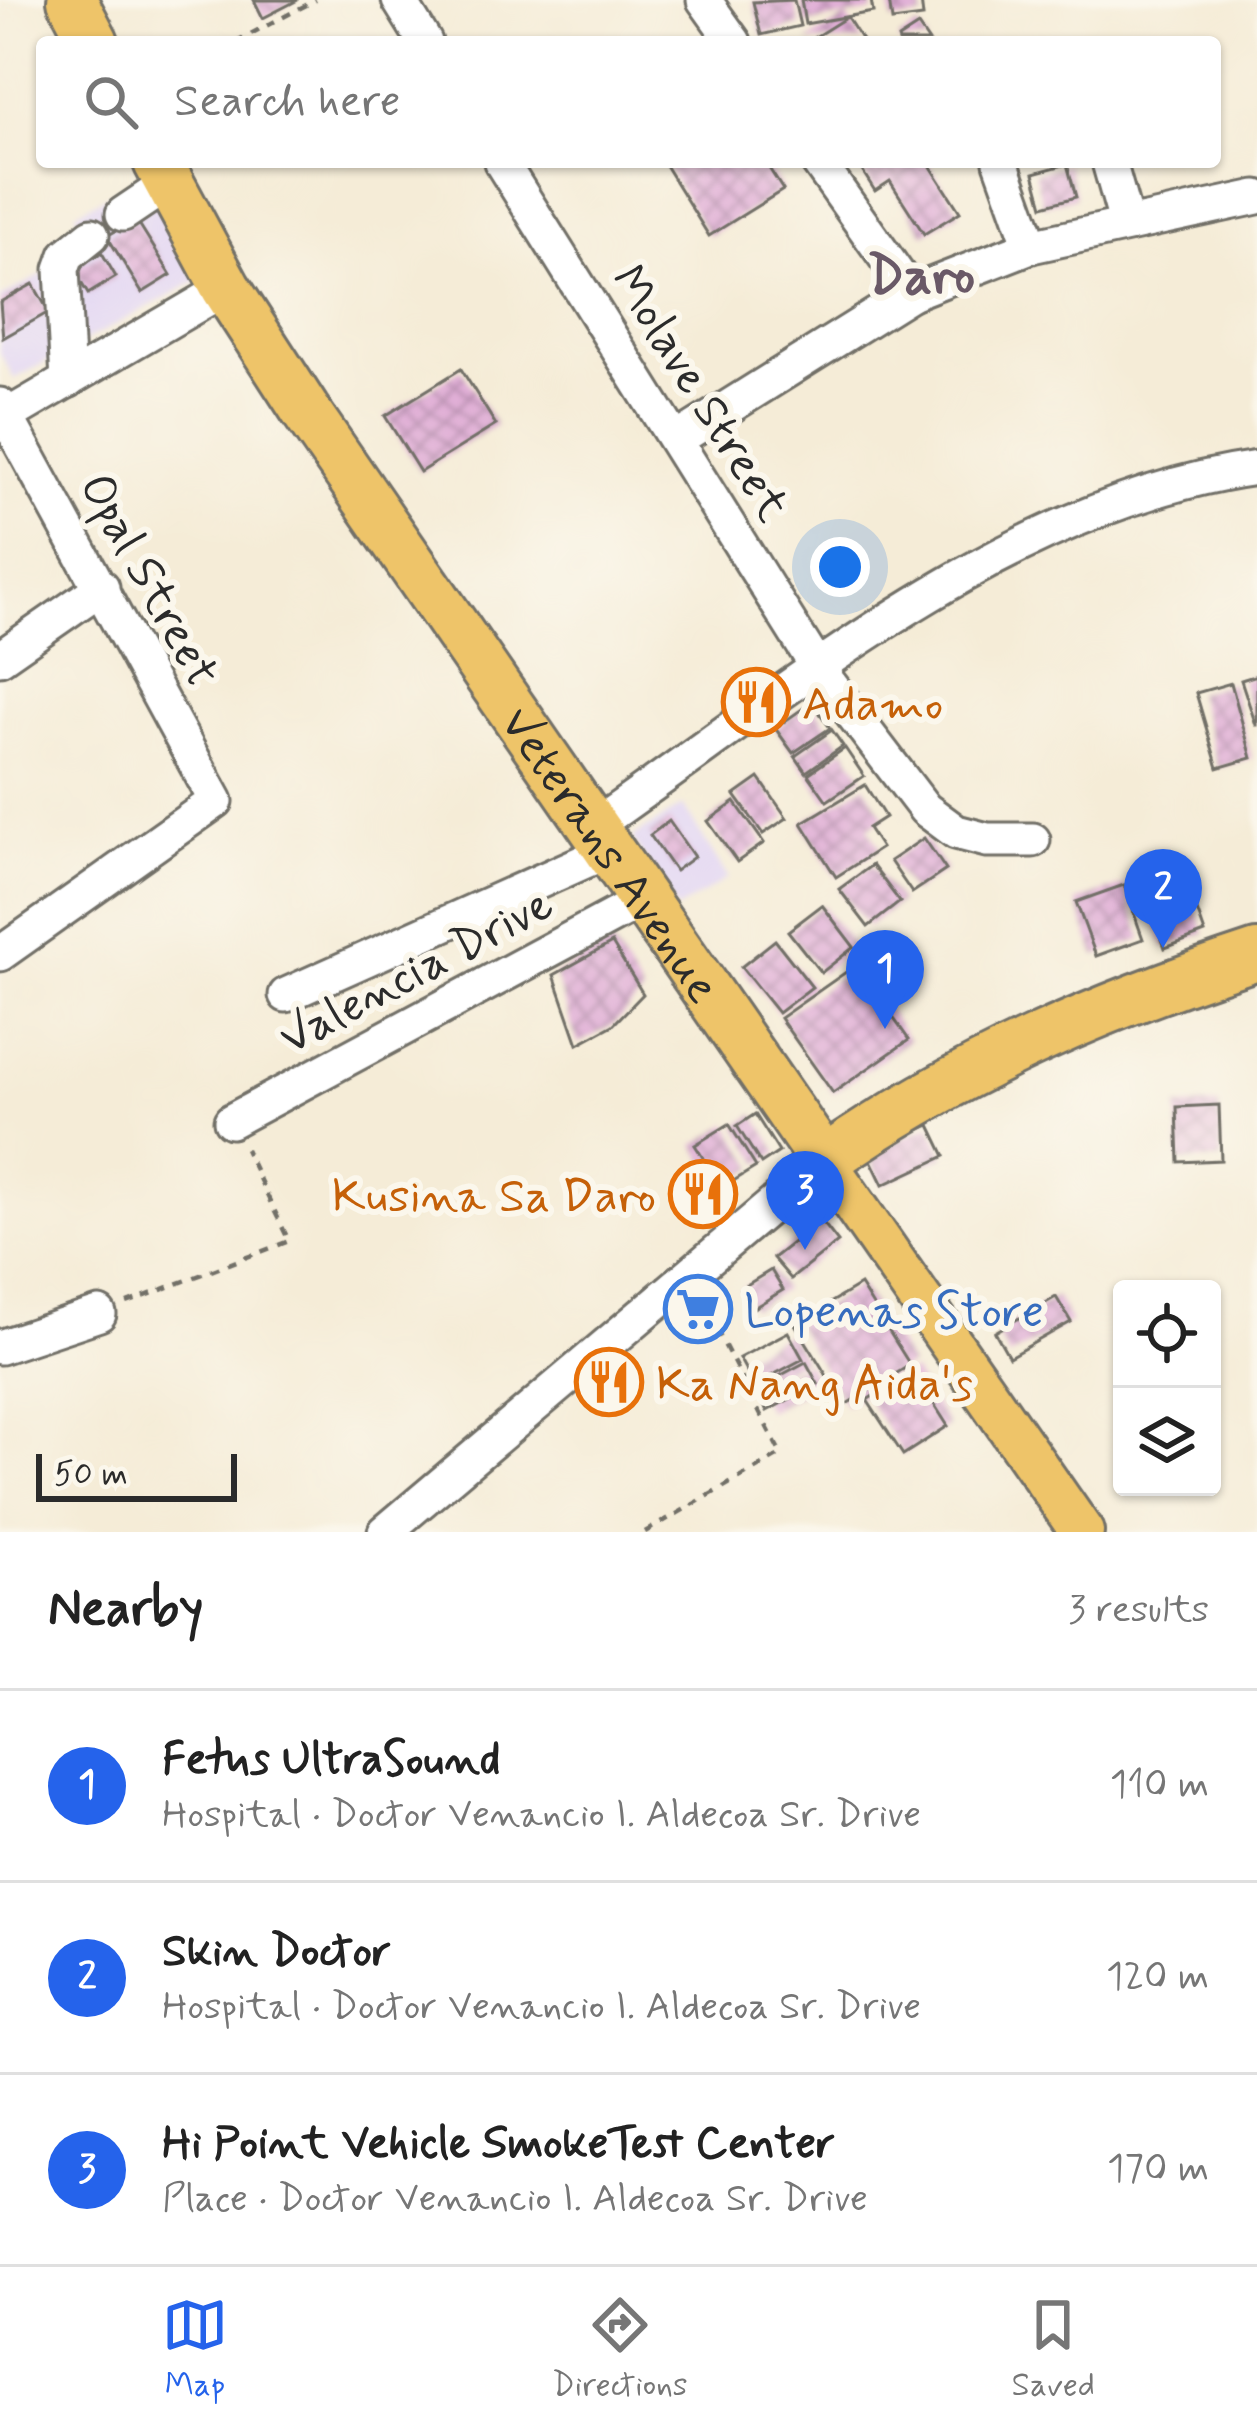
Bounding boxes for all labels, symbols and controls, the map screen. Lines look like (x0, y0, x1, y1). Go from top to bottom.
search box (36, 36, 1221, 168)
icon: search (78, 69, 144, 135)
text: Search here (174, 73, 401, 132)
district label: Daro (867, 242, 975, 313)
street label: Molave Street (595, 254, 803, 534)
street label: Opal Street (63, 462, 233, 699)
your location (810, 537, 870, 597)
restaurant icon: Adamo (721, 667, 791, 737)
place label: Adamo (802, 674, 943, 737)
street label: Veterans Avenue (485, 696, 733, 1016)
pin: 2 (1124, 849, 1202, 948)
street label: Valencia Drive (269, 874, 565, 1071)
pin: 1 (846, 930, 924, 1029)
pin: 3 (766, 1151, 844, 1250)
restaurant icon: Kusina Sa Daro (668, 1159, 738, 1229)
place label: Kusina Sa Daro (332, 1166, 656, 1229)
supermarket icon: Lopenas Store (663, 1274, 733, 1344)
map controls (1113, 1280, 1221, 1496)
button: locate (1113, 1280, 1221, 1388)
place label: Lopenas Store (744, 1281, 1044, 1344)
restaurant icon: Ka Nang Aida's (574, 1347, 644, 1417)
place label: Ka Nang Aida's (656, 1354, 973, 1417)
button: layers (1113, 1388, 1221, 1496)
scale bar (36, 1448, 237, 1501)
text: 50 m (54, 1453, 128, 1497)
text: Nearby (48, 1577, 203, 1643)
text: 3 results (1068, 1585, 1209, 1636)
text: Fetus UltraSound (162, 1731, 500, 1790)
text: 1 (78, 1760, 96, 1811)
text: 110 m (1110, 1760, 1209, 1811)
text: Hospital · Doctor Venancio I. Aldecoa Sr. Drive (162, 1790, 921, 1841)
text: Skin Doctor (162, 1923, 391, 1982)
text: 2 (77, 1952, 97, 2003)
text: 120 m (1106, 1952, 1209, 2003)
text: Hospital · Doctor Venancio I. Aldecoa Sr. Drive (162, 1982, 921, 2033)
text: Hi Point Vehicle SmokeTest Center (162, 2115, 835, 2174)
text: 3 (78, 2144, 96, 2195)
text: 170 m (1107, 2144, 1209, 2195)
text: Place · Doctor Venancio I. Aldecoa Sr. Drive (162, 2174, 868, 2225)
tab: Map (162, 2292, 228, 2408)
tab: Directions (552, 2292, 688, 2408)
tab: Saved (1012, 2292, 1095, 2408)

